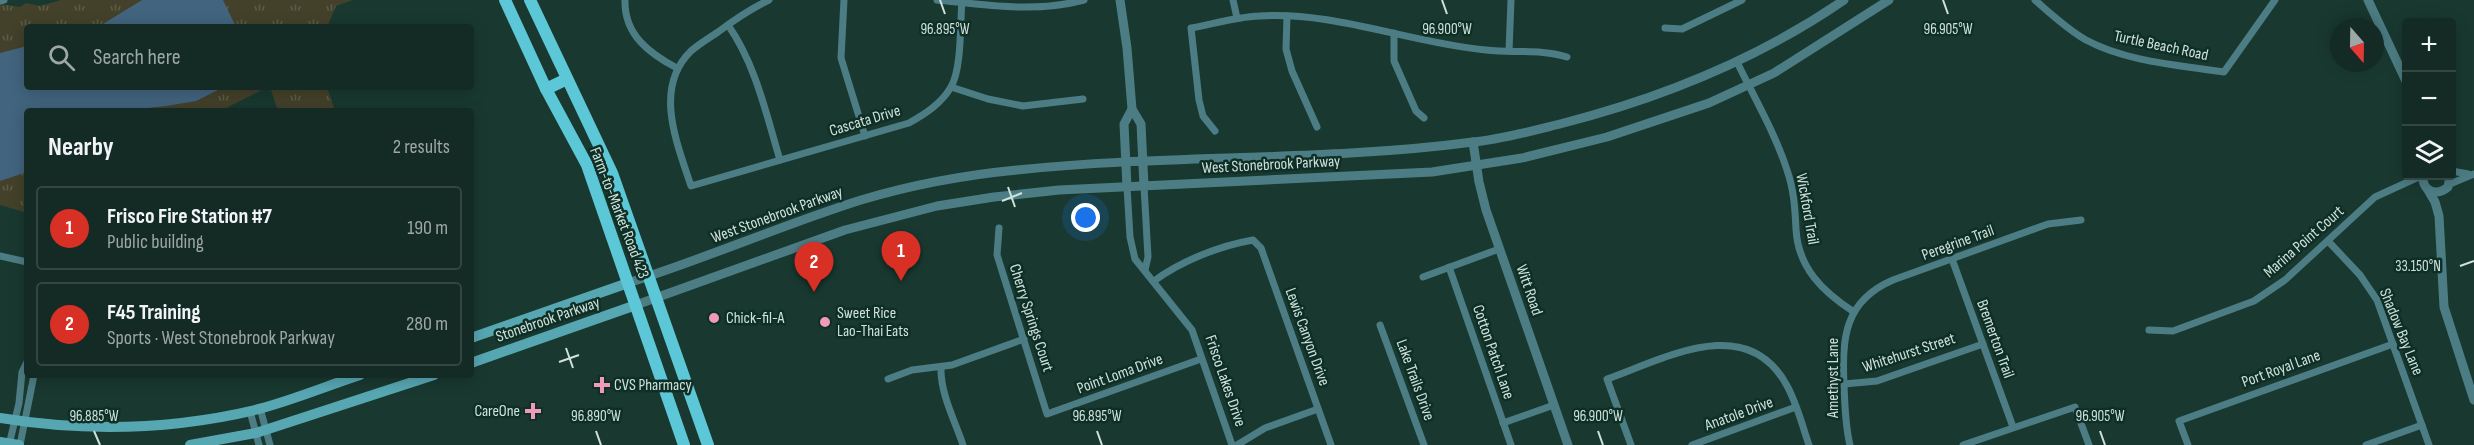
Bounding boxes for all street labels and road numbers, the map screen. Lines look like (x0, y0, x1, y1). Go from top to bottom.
street label: Turtle Beach Road (2112, 27, 2210, 65)
street label: Cascata Drive (827, 101, 903, 141)
street label: Farm-to-Market Road 423 (585, 145, 653, 281)
street label: West Stonebrook Parkway (1201, 152, 1341, 178)
street label: Wickford Trail (1791, 172, 1823, 246)
street label: West Stonebrook Parkway (709, 182, 845, 248)
street label: Marina Point Court (2260, 202, 2348, 282)
street label: Peregrine Trail (1919, 221, 1997, 265)
street label: Cherry Springs Court (1005, 262, 1057, 374)
street label: Witt Road (1511, 262, 1547, 318)
street label: Lewis Canyon Drive (1280, 285, 1334, 389)
street label: Shadow Bay Lane (2375, 286, 2427, 378)
street label: Stonebrook Parkway (493, 293, 603, 347)
street label: Bremerton Trail (1972, 297, 2018, 381)
street label: Cotton Patch Lane (1468, 302, 1518, 402)
street label: Whitehurst Street (1860, 329, 1958, 377)
street label: Frisco Lakes Drive (1200, 333, 1250, 429)
street label: Lake Trails Drive (1392, 337, 1438, 423)
street label: Amethyst Lane (1824, 338, 1843, 419)
street label: Port Royal Lane (2239, 346, 2323, 392)
street label: Point Loma Drive (1074, 350, 1166, 398)
street label: Anatole Drive (1701, 393, 1776, 435)

